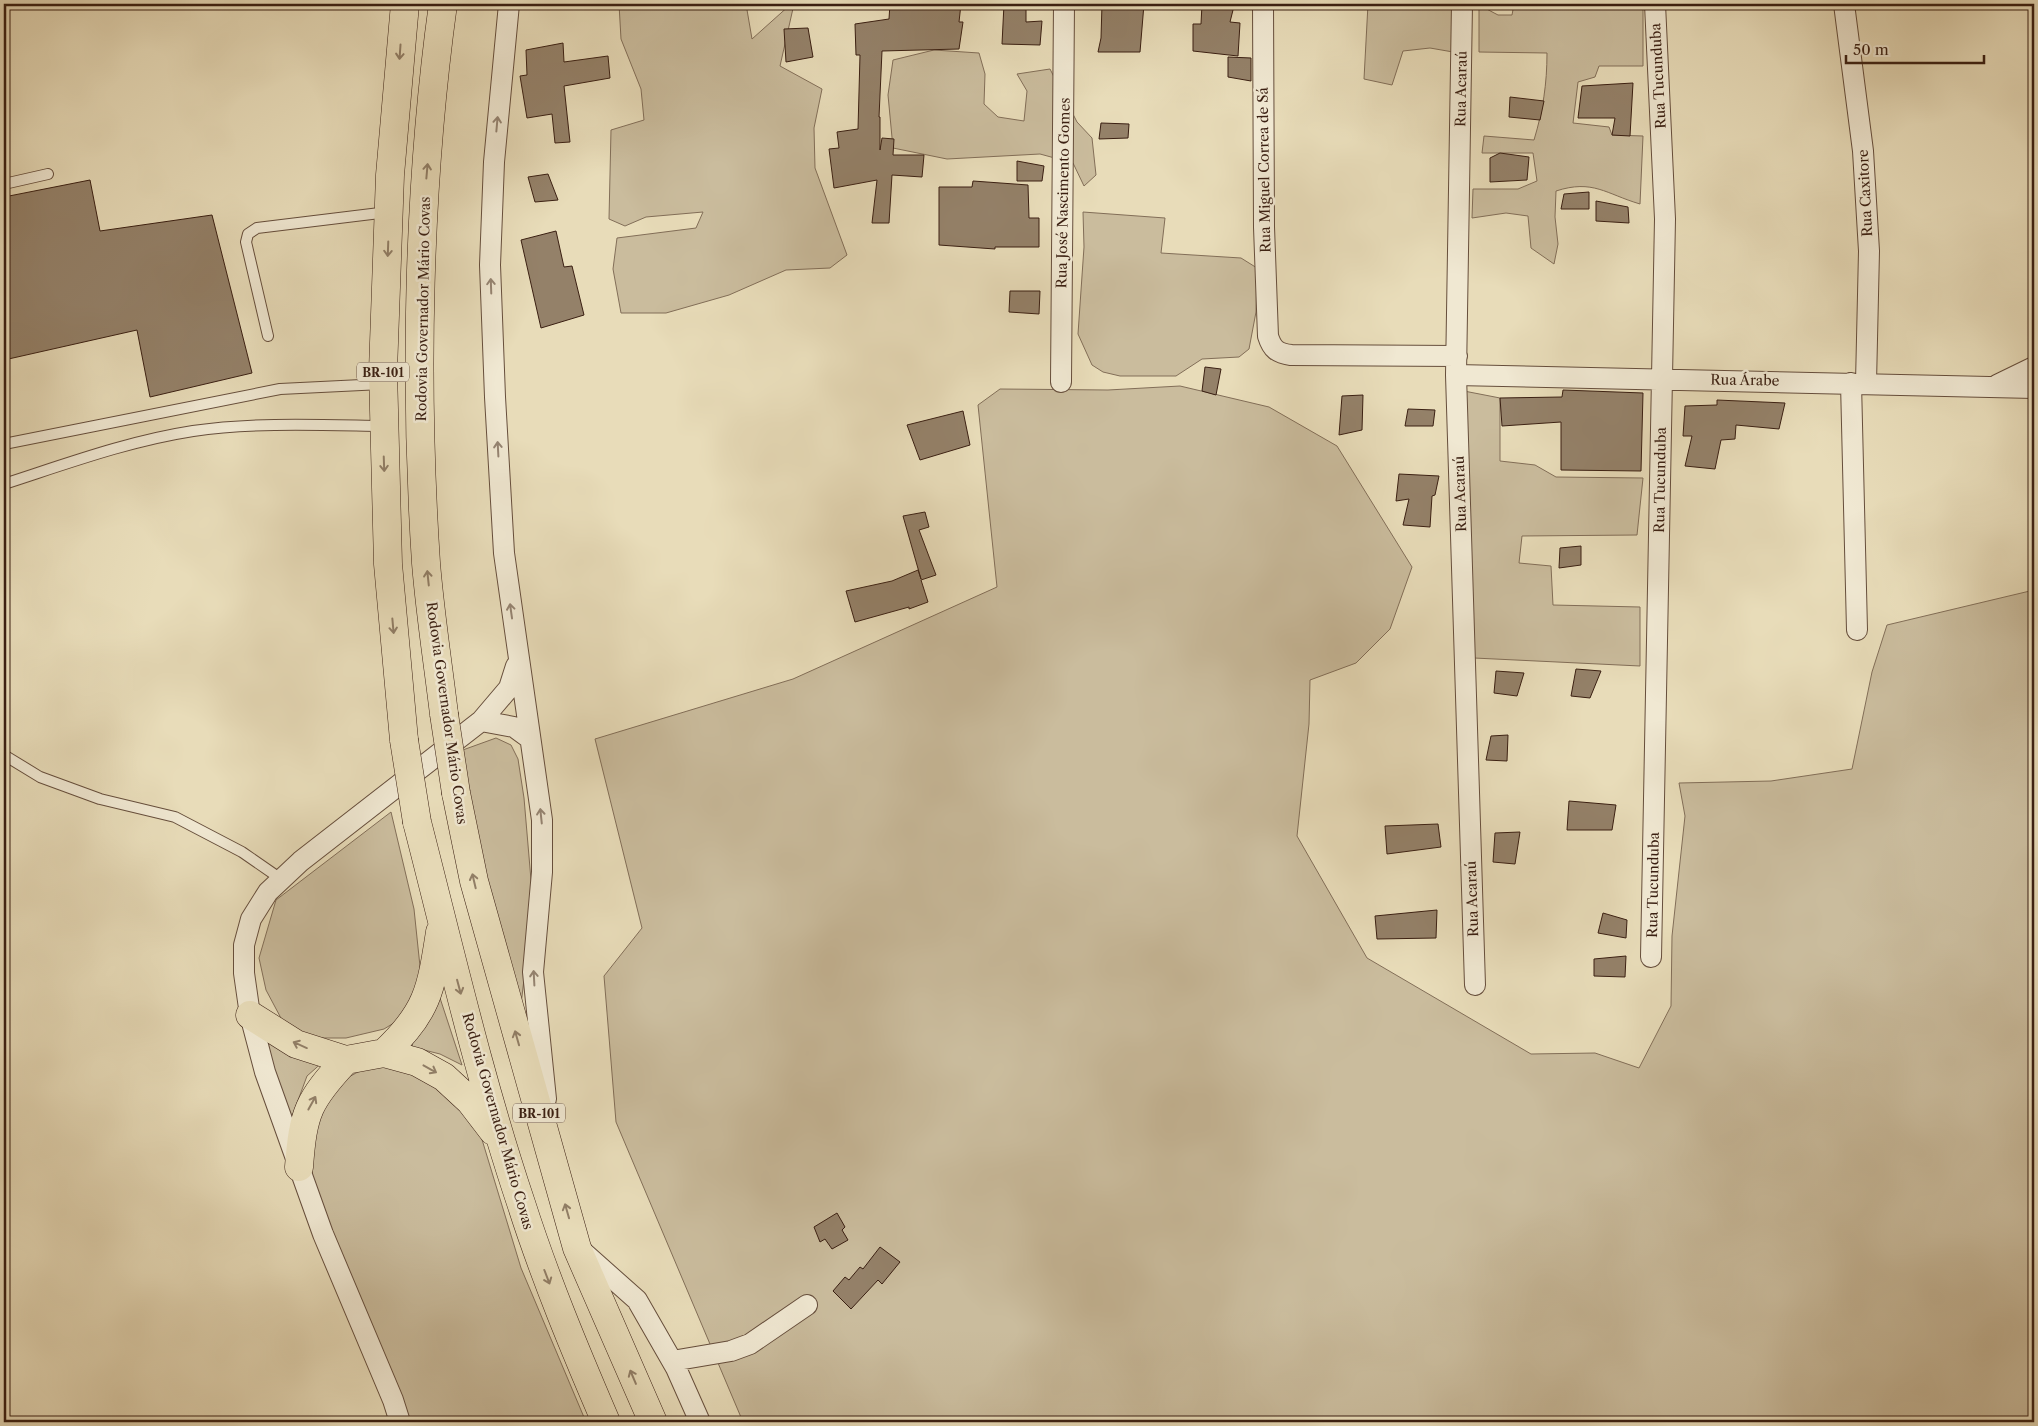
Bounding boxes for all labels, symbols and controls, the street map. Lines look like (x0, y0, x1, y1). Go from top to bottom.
street label: Rua Tucunduba (1646, 22, 1670, 129)
scale bar (1846, 32, 1983, 64)
text: 50 m (1853, 40, 1889, 59)
one-way arrow (395, 44, 405, 60)
street label: Rua Acaraú (1451, 50, 1471, 127)
street label: Rua Miguel Correa de Sá (1254, 86, 1274, 253)
street label: Rua José Nascimento Gomes (1052, 97, 1074, 289)
one-way arrow (493, 116, 502, 132)
street label: Rua Caxitore (1854, 149, 1876, 237)
one-way arrow (422, 164, 432, 180)
street label: Rodovia Governador Mário Covas (412, 197, 434, 421)
one-way arrow (383, 241, 392, 257)
one-way arrow (486, 279, 496, 295)
road number: BR-101 (357, 362, 409, 382)
street label: Rua Árabe (1710, 370, 1780, 390)
street label: Rua Tucunduba (1650, 426, 1670, 533)
one-way arrow (493, 441, 502, 457)
street label: Rua Acaraú (1450, 455, 1470, 532)
one-way arrow (380, 456, 389, 472)
one-way arrow (423, 571, 433, 587)
street label: Rodovia Governador Mário Covas (422, 600, 472, 826)
one-way arrow (506, 603, 516, 619)
one-way arrow (389, 618, 398, 634)
one-way arrow (536, 809, 546, 825)
street label: Rua Tucunduba (1643, 831, 1663, 938)
street label: Rua Acaraú (1462, 860, 1482, 937)
one-way arrow (469, 873, 478, 889)
one-way arrow (529, 971, 538, 987)
one-way arrow (455, 979, 465, 995)
street label: Rodovia Governador Mário Covas (458, 1011, 538, 1231)
one-way arrow (512, 1030, 521, 1046)
one-way arrow (292, 1039, 307, 1049)
one-way arrow (422, 1064, 437, 1074)
one-way arrow (307, 1095, 317, 1110)
road number: BR-101 (513, 1104, 565, 1122)
one-way arrow (561, 1203, 571, 1219)
one-way arrow (543, 1269, 552, 1284)
one-way arrow (628, 1370, 637, 1385)

